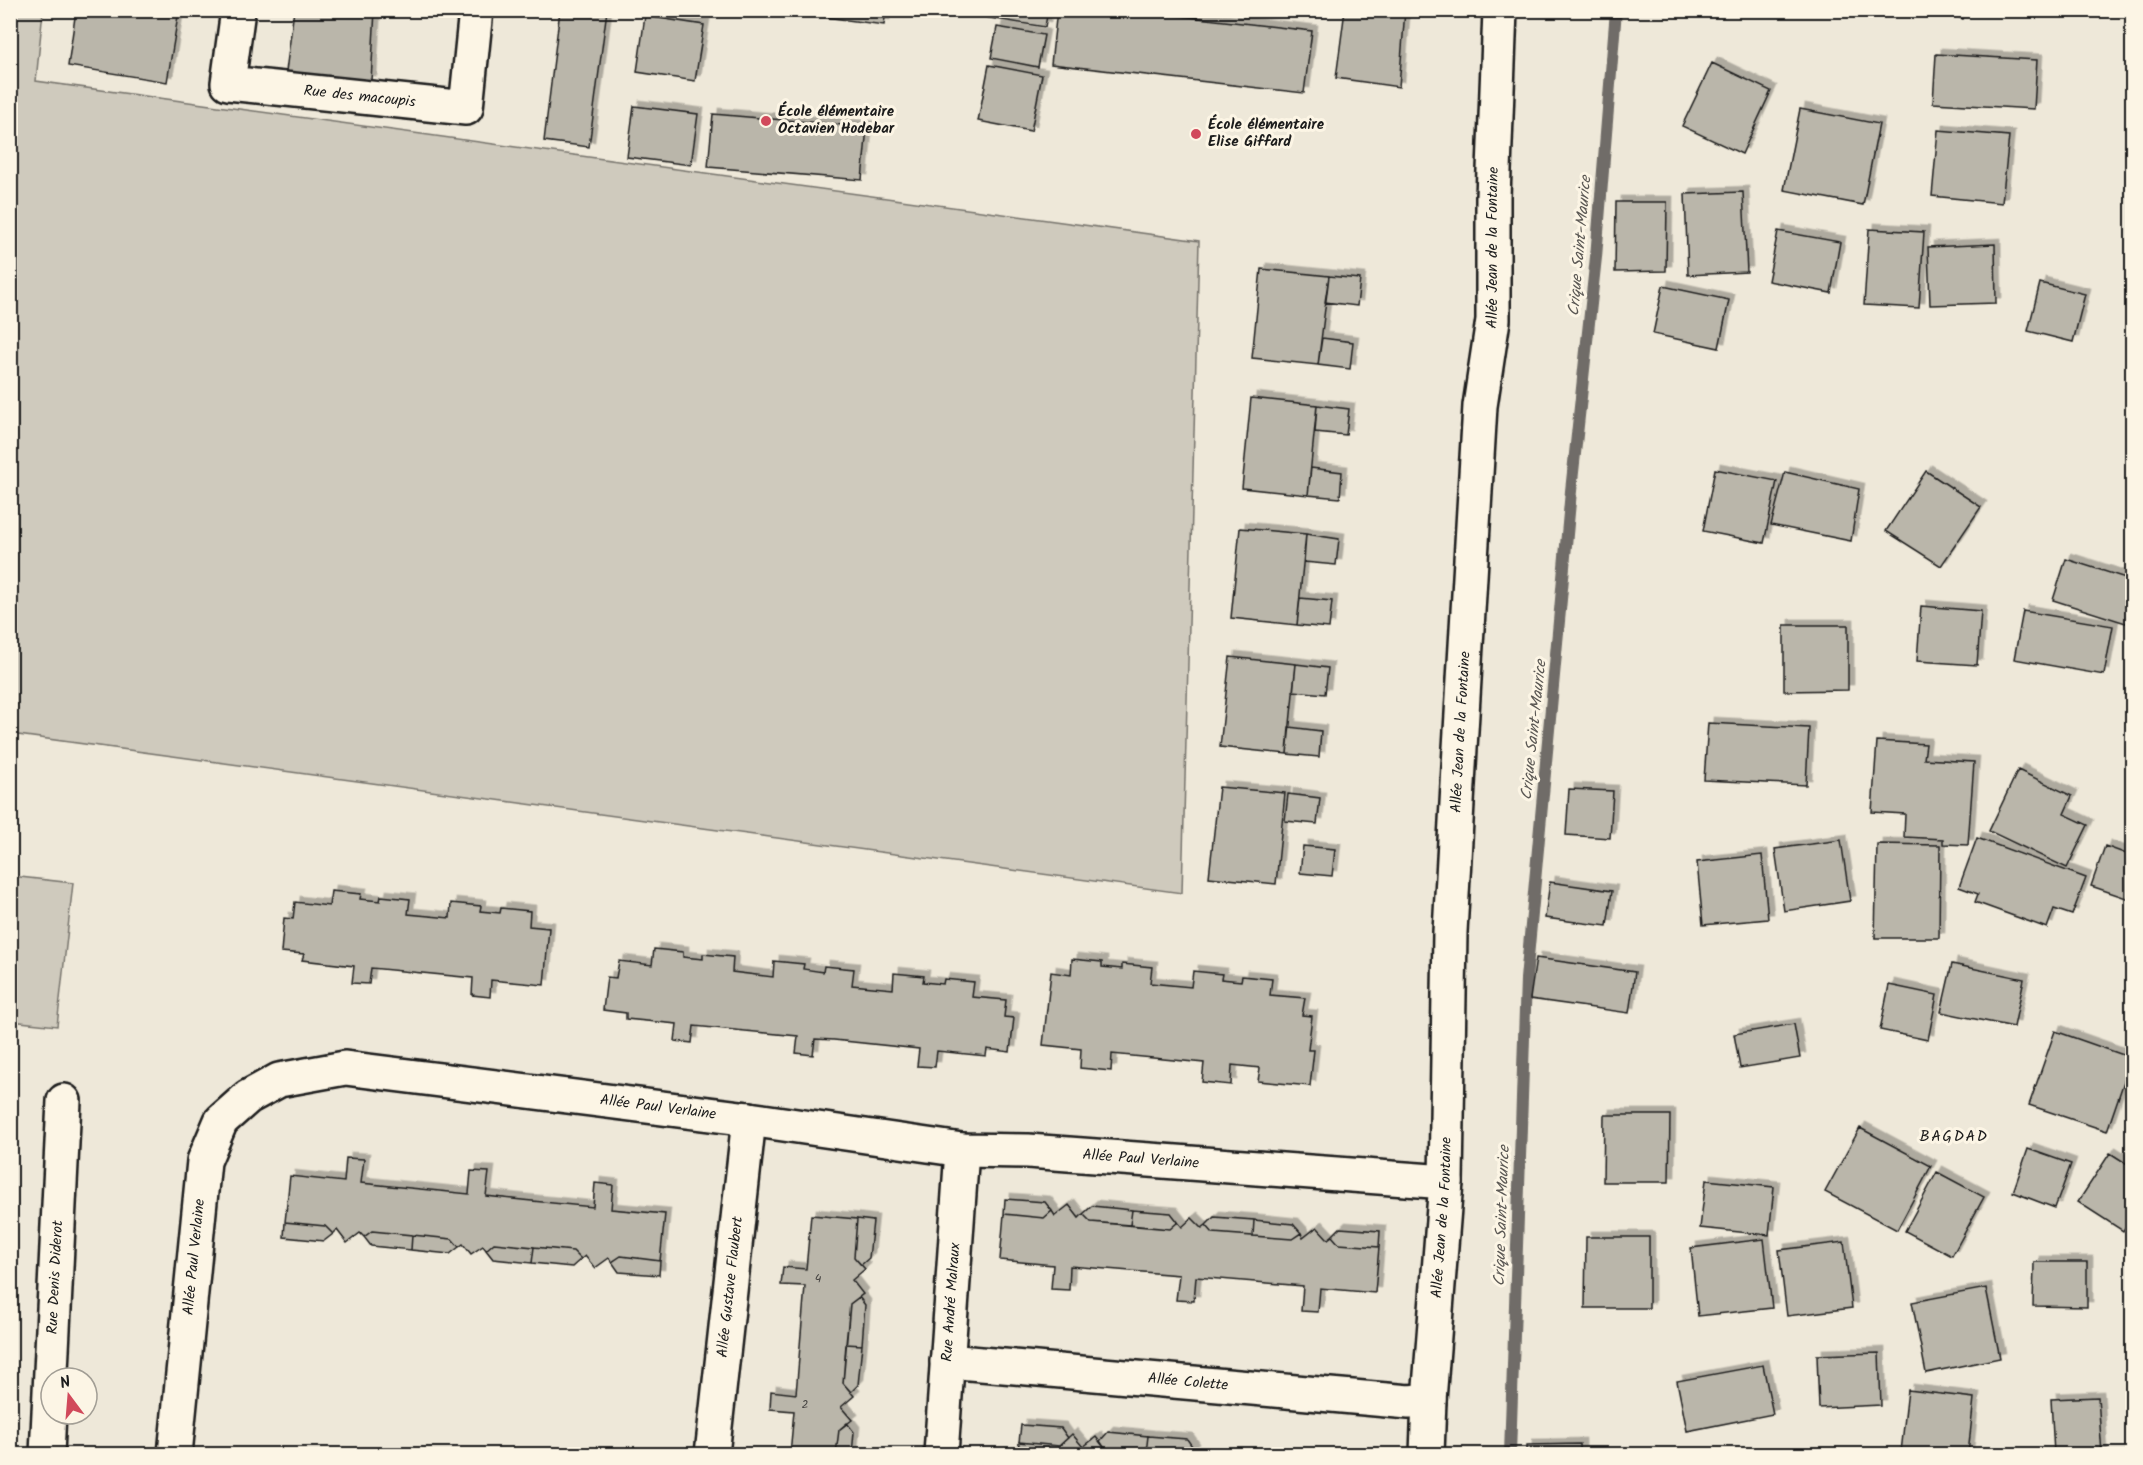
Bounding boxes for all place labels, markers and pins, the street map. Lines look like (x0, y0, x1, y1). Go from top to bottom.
place label: École élémentaire Octavien Hodebar (778, 100, 895, 141)
place label: École élémentaire Elise Giffard (1208, 113, 1325, 154)
marker: École élémentaire Octavien Hodebar (759, 114, 773, 128)
marker: École élémentaire Elise Giffard (1189, 127, 1203, 141)

